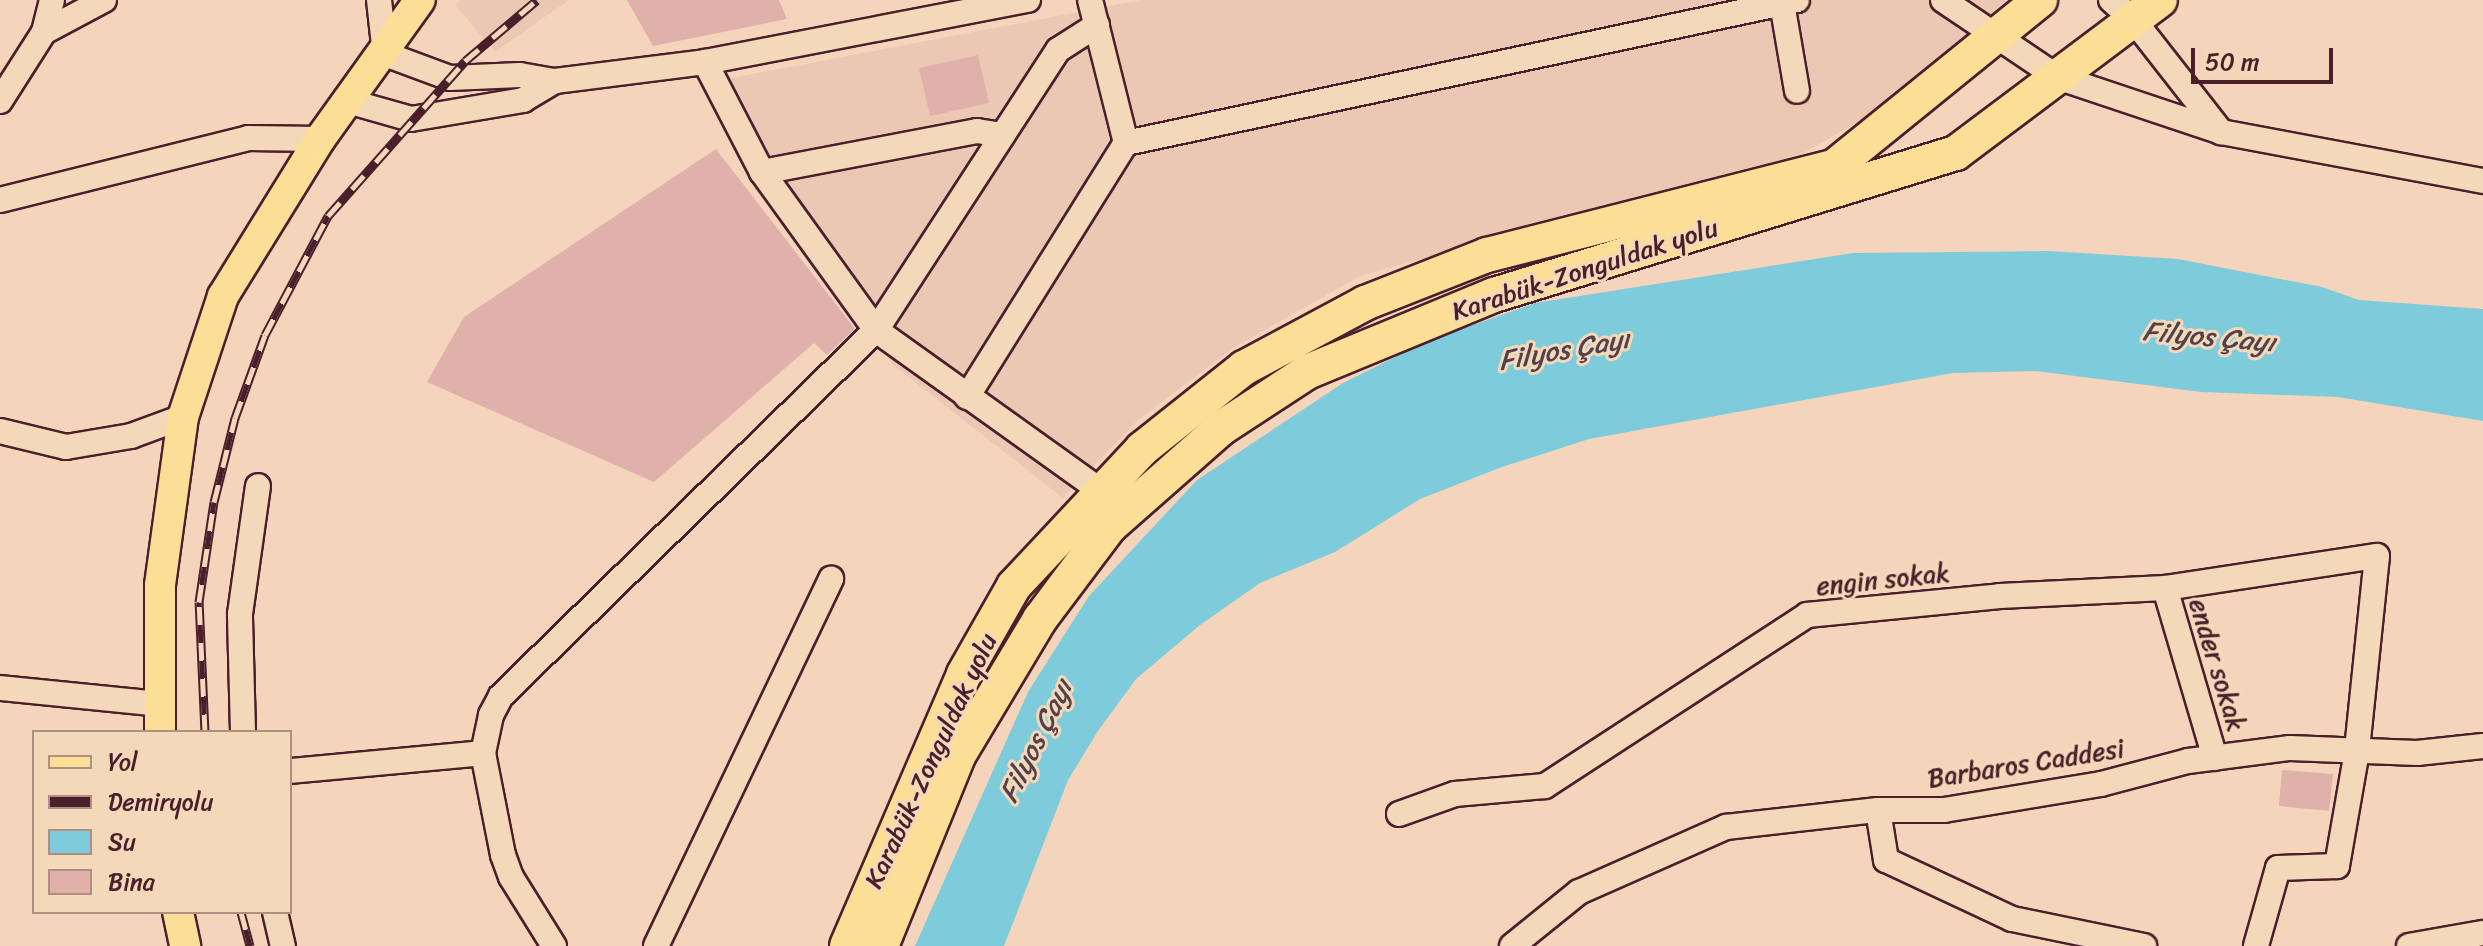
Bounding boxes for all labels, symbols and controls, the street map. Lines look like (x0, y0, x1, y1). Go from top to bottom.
scale bar (2195, 32, 2337, 82)
text: 50 m (2205, 41, 2260, 83)
street label: Karabük-Zonguldak yolu (1448, 212, 1722, 328)
water label: Filyos Çayı (2142, 314, 2276, 360)
water label: Filyos Çayı (1496, 322, 1632, 378)
street label: engin sokak (1815, 557, 1951, 603)
street label: ender sokak (2182, 595, 2252, 735)
street label: Karabük-Zonguldak yolu (858, 628, 1004, 894)
water label: Filyos Çayı (992, 674, 1080, 808)
legend (32, 730, 292, 914)
street label: Barbaros Caddesi (1926, 733, 2126, 795)
text: Yol (108, 741, 138, 783)
text: Demiryolu (108, 781, 213, 823)
text: Su (108, 821, 136, 863)
text: Bina (108, 861, 155, 903)

